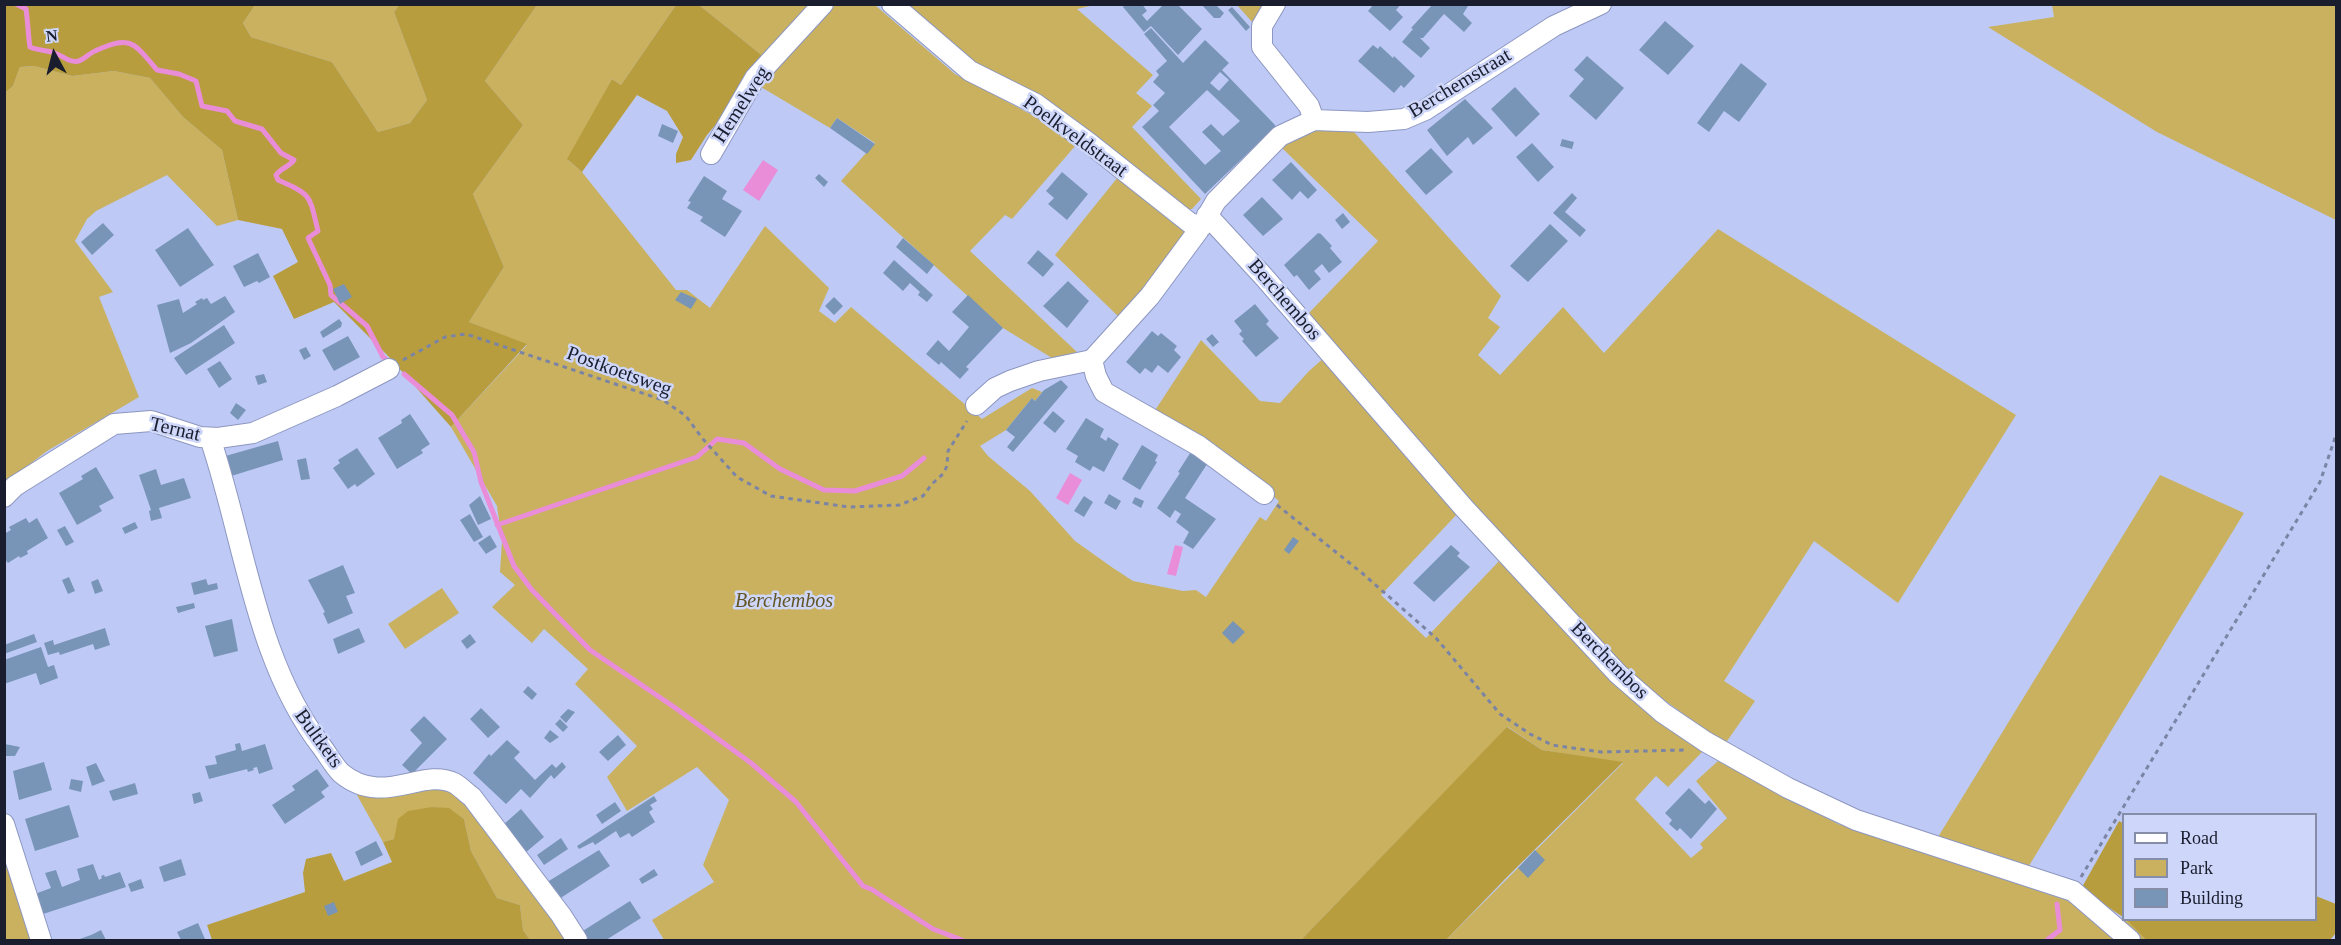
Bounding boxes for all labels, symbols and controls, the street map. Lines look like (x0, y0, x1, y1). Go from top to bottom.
north arrow (24, 24, 84, 84)
text: N (45, 26, 59, 45)
street label: Berchemstraat (1404, 44, 1516, 124)
street label: Hemelweg (708, 62, 776, 148)
street label: Poelkveldstraat (1018, 91, 1132, 183)
street label: Berchembos (1242, 254, 1326, 346)
street label: Postkoetsweg (563, 342, 675, 402)
street label: Ternat (148, 413, 202, 447)
park label: Berchembos (735, 590, 833, 614)
street label: Berchembos (1565, 617, 1653, 705)
street label: Bultkets (289, 705, 347, 773)
legend (2122, 813, 2317, 921)
text: Road (2180, 828, 2218, 848)
text: Park (2180, 858, 2213, 878)
text: Building (2180, 888, 2243, 908)

